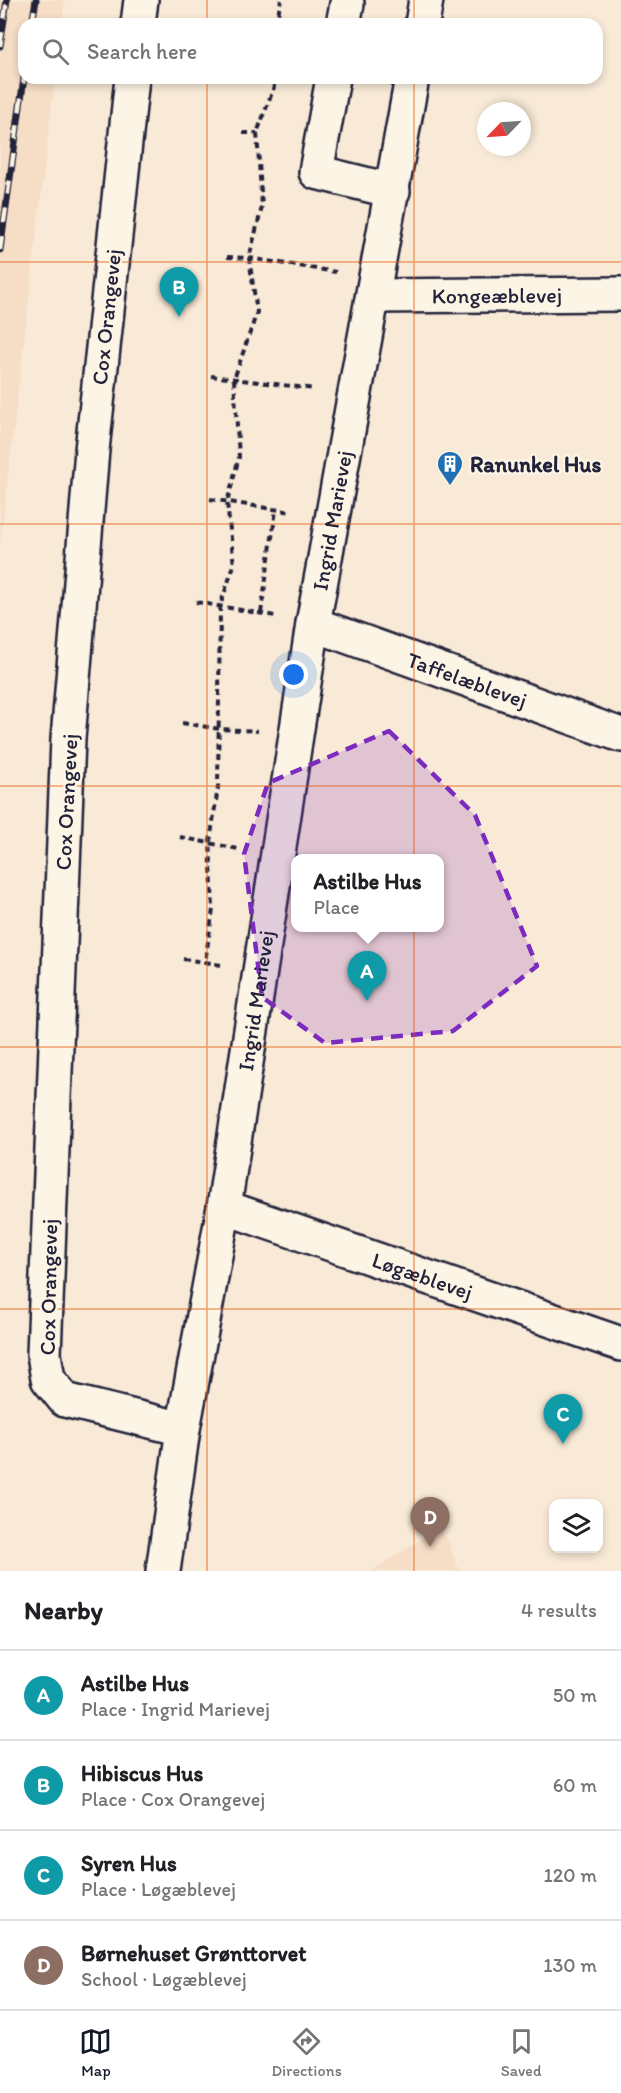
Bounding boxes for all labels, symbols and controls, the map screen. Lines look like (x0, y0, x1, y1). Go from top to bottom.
search box (18, 18, 603, 84)
icon: search (39, 35, 72, 68)
text: Search here (87, 38, 197, 65)
north arrow (477, 102, 531, 156)
street label: Cox Orangevej (86, 248, 127, 386)
pin: B (160, 268, 198, 317)
street label: Kongeæblevej (432, 281, 562, 310)
street label: Ingrid Marievej (306, 448, 358, 593)
building icon: Ranunkel Hus (435, 449, 465, 487)
place label: Ranunkel Hus (470, 451, 601, 478)
street label: Taffelæblevej (404, 646, 531, 714)
your location (279, 660, 308, 689)
street label: Cox Orangevej (49, 733, 84, 871)
popup (291, 854, 444, 932)
text: Astilbe Hus (313, 868, 422, 895)
text: Place (313, 895, 360, 919)
street label: Ingrid Marievej (232, 928, 280, 1073)
pin: A (348, 952, 386, 1001)
street label: Cox Orangevej (34, 1218, 63, 1356)
street label: Løgæblevej (369, 1246, 476, 1306)
pin: C (544, 1394, 582, 1444)
pin: D (410, 1498, 450, 1547)
map controls (549, 1499, 603, 1553)
button: layers (549, 1499, 603, 1553)
text: Nearby (24, 1594, 103, 1626)
text: 4 results (521, 1598, 597, 1622)
text: Astilbe Hus (81, 1670, 189, 1697)
text: A (37, 1683, 50, 1707)
text: 50 m (553, 1683, 597, 1707)
text: Place · Ingrid Marievej (81, 1697, 270, 1721)
text: Hibiscus Hus (81, 1760, 203, 1787)
text: B (37, 1773, 50, 1797)
text: 60 m (553, 1773, 597, 1797)
text: Place · Cox Orangevej (81, 1787, 265, 1811)
text: Syren Hus (81, 1850, 177, 1877)
text: C (37, 1863, 50, 1887)
text: 120 m (544, 1863, 597, 1887)
text: Place · Løgæblevej (81, 1877, 236, 1901)
text: Børnehuset Grønttorvet (81, 1940, 306, 1967)
text: D (37, 1953, 50, 1977)
text: 130 m (543, 1953, 597, 1977)
text: School · Løgæblevej (81, 1967, 247, 1991)
tab: Map (79, 2025, 112, 2080)
tab: Directions (271, 2025, 342, 2080)
tab: Saved (501, 2025, 542, 2080)

